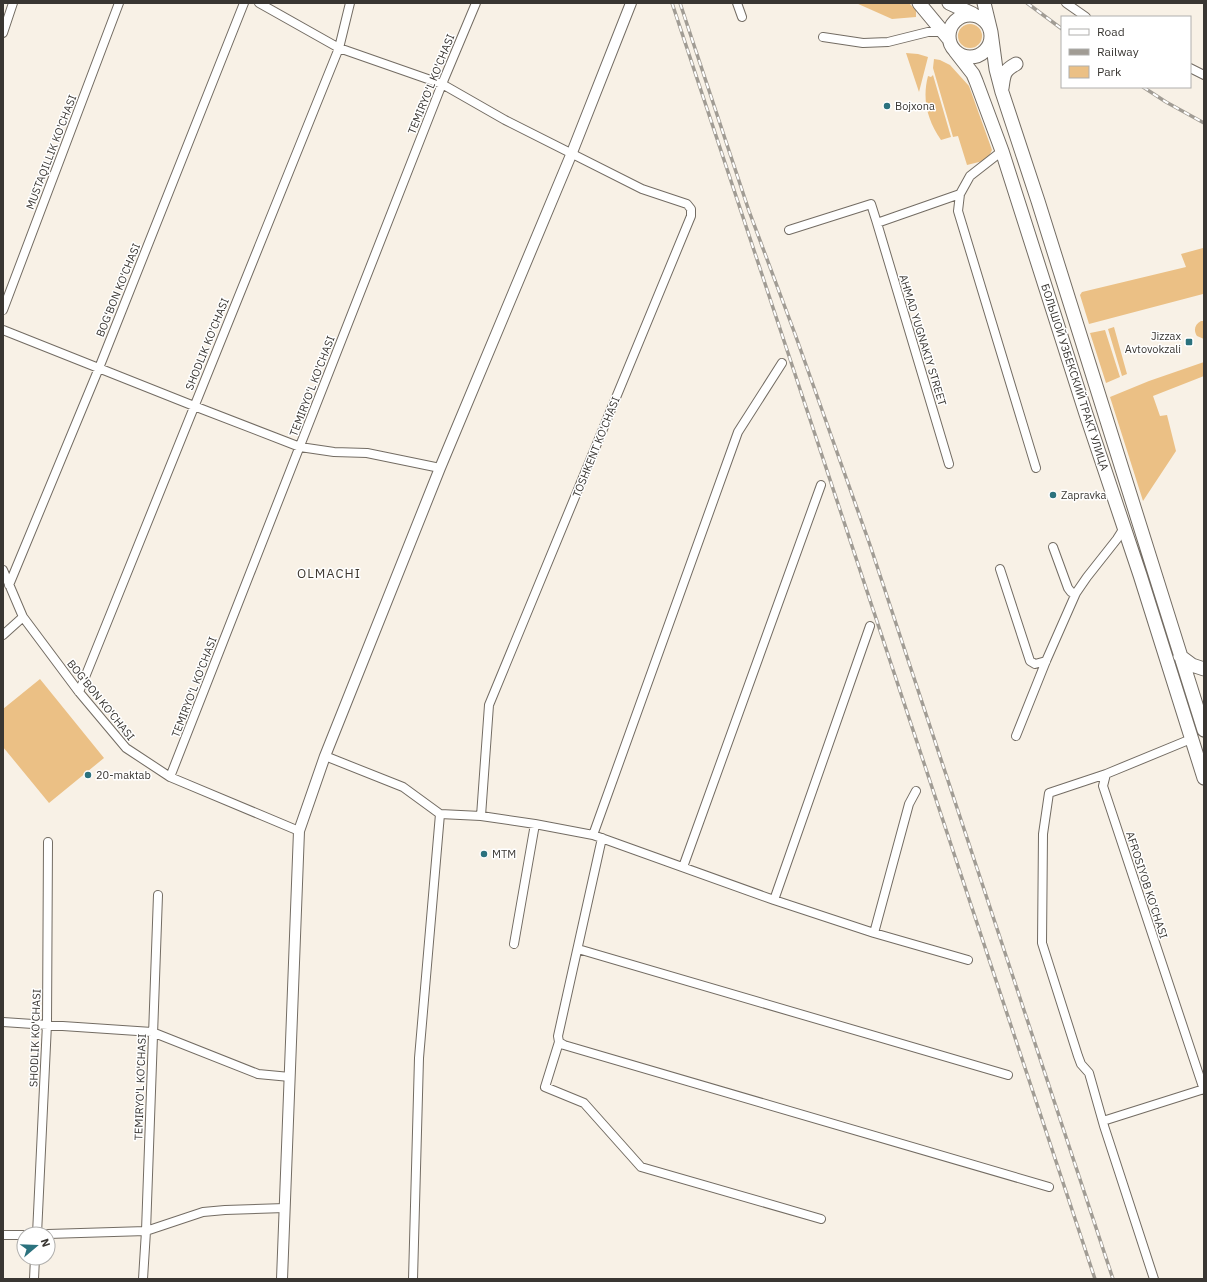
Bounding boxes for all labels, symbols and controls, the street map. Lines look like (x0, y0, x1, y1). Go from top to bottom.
legend (1061, 16, 1191, 88)
text: Road (1097, 24, 1125, 39)
street label: TEMIRYO'L KO'CHASI (405, 32, 457, 136)
text: Railway (1097, 44, 1139, 59)
text: Park (1097, 64, 1122, 79)
street label: MUSTAQILLIK KO'CHASI (23, 93, 79, 211)
place label: Bojxona (895, 99, 935, 113)
marker: Bojxona (882, 101, 892, 111)
street label: BOG'BON KO'CHASI (93, 241, 143, 339)
street label: AHMAD YUGNAKIY STREET (896, 273, 950, 408)
street label: БОЛЬШОЙ УЗБЕКСКИЙ ТРАКТ УЛИЦА (1038, 282, 1112, 472)
street label: SHODLIK KO'CHASI (182, 296, 232, 392)
place label: Jizzax Avtovokzali (1125, 329, 1181, 356)
street label: TEMIRYO'L KO'CHASI (286, 334, 338, 438)
marker: Jizzax Avtovokzali (1184, 337, 1194, 347)
street label: TOSHKENT KO'CHASI (569, 395, 623, 499)
place label: Zapravka (1061, 488, 1107, 502)
marker: Zapravka (1048, 490, 1058, 500)
district label: OLMACHI (297, 565, 361, 582)
street label: TEMIRYO'L KO'CHASI (168, 635, 220, 739)
street label: BOG'BON KO'CHASI (64, 657, 138, 743)
place label: 20-maktab (96, 768, 151, 782)
marker: 20-maktab (83, 770, 93, 780)
street label: AFROSIYOB KO'CHASI (1123, 830, 1171, 940)
place label: MTM (492, 847, 516, 861)
marker: MTM (479, 849, 489, 859)
street label: SHODLIK KO'CHASI (26, 989, 44, 1087)
street label: TEMIRYO'L KO'CHASI (131, 1033, 149, 1141)
north arrow (16, 1226, 56, 1266)
text: N (38, 1237, 53, 1249)

